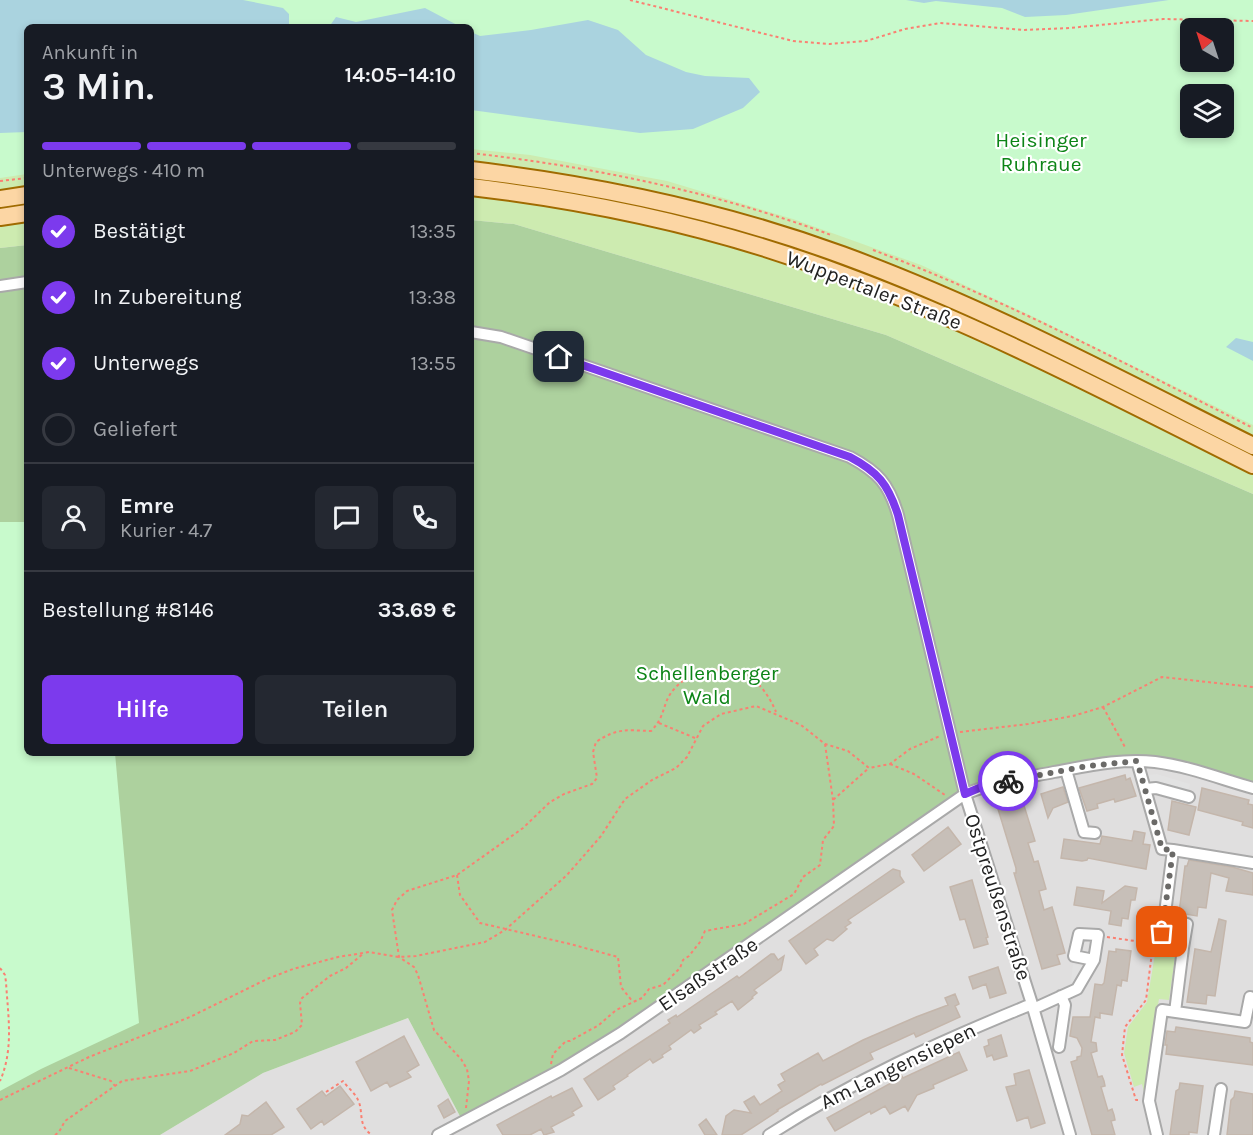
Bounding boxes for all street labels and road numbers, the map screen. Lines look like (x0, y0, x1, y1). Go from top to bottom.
street label: Wuppertaler Straße (783, 245, 965, 335)
street label: Ostpreußenstraße (960, 811, 1036, 983)
street label: Elsaßstraße (654, 932, 762, 1016)
street label: Am Langensiepen (816, 1018, 980, 1114)

